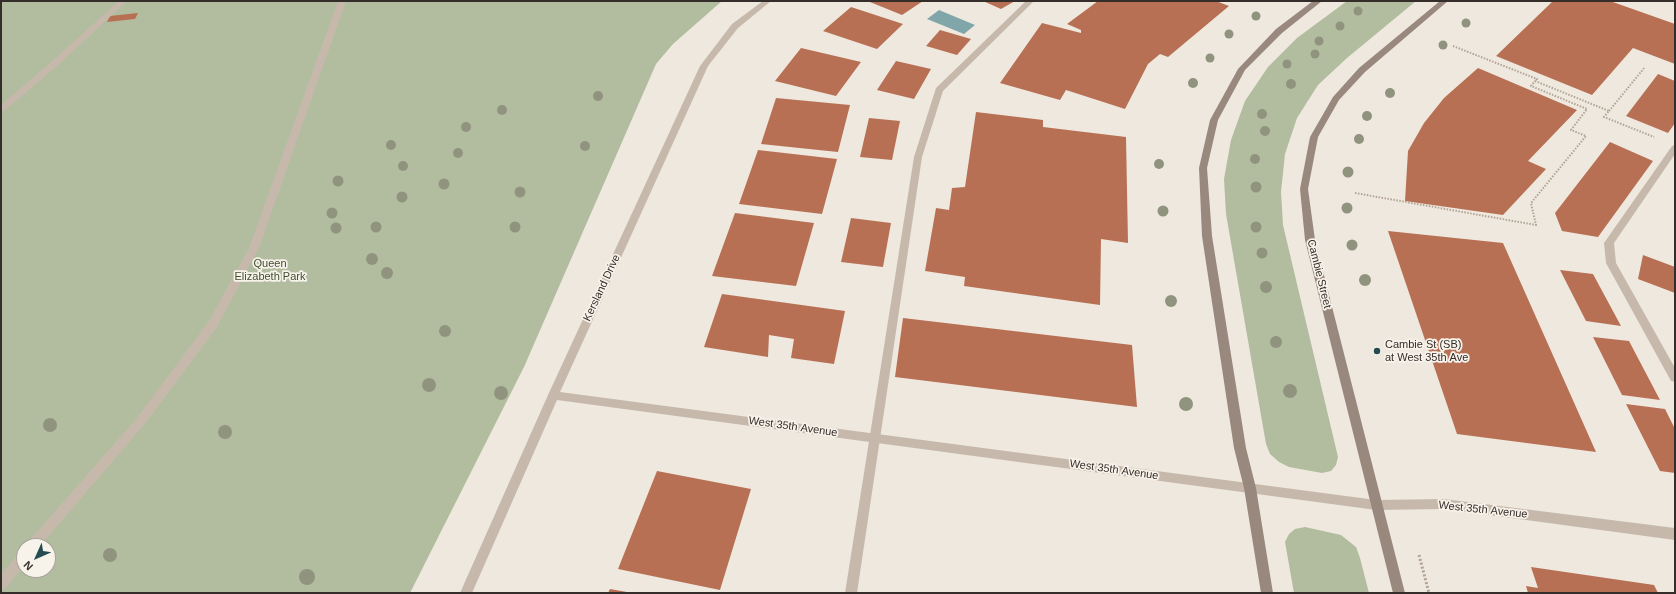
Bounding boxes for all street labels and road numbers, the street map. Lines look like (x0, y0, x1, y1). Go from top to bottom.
street label: Cambie Street (1304, 238, 1334, 310)
street label: Kersland Drive (581, 253, 623, 323)
street label: West 35th Avenue (748, 414, 838, 440)
street label: West 35th Avenue (1069, 457, 1159, 483)
street label: West 35th Avenue (1438, 499, 1528, 521)

